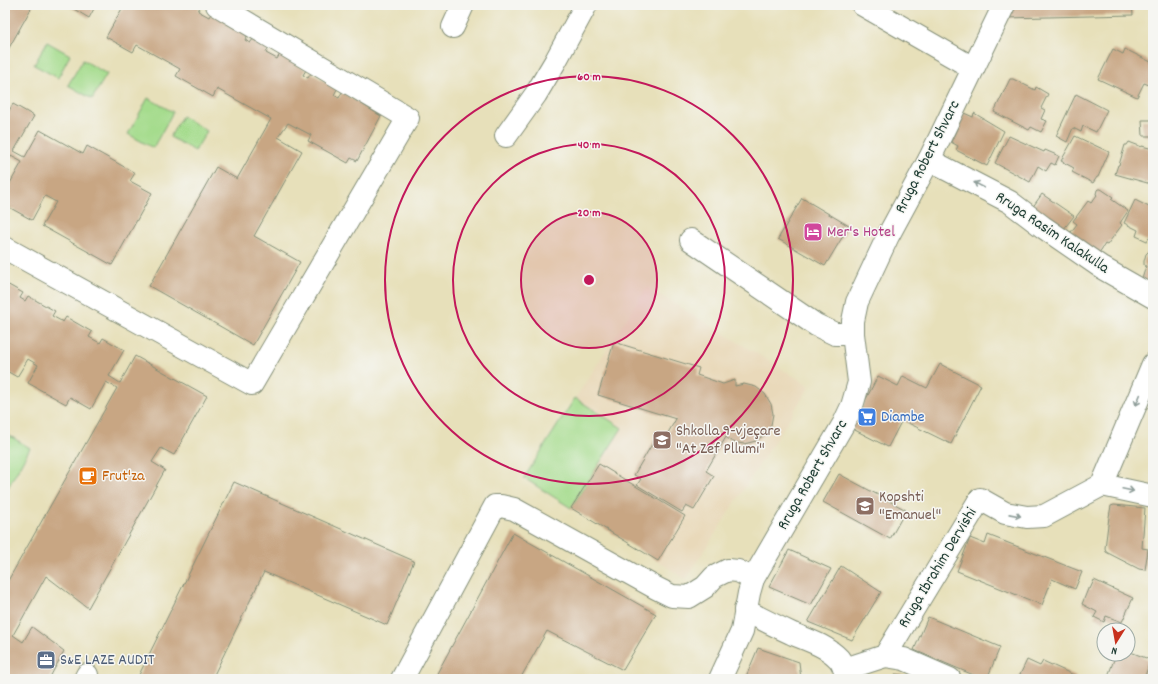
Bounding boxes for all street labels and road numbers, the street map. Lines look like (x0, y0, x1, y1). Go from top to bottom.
street label: Rruga Robert Shvarc (890, 96, 966, 218)
street label: Rruga Rasim Kalakulla (990, 186, 1114, 280)
street label: Rruga Robert Shvarc (772, 416, 854, 534)
street label: Rruga Ibrahim Dervishi (893, 503, 983, 633)

